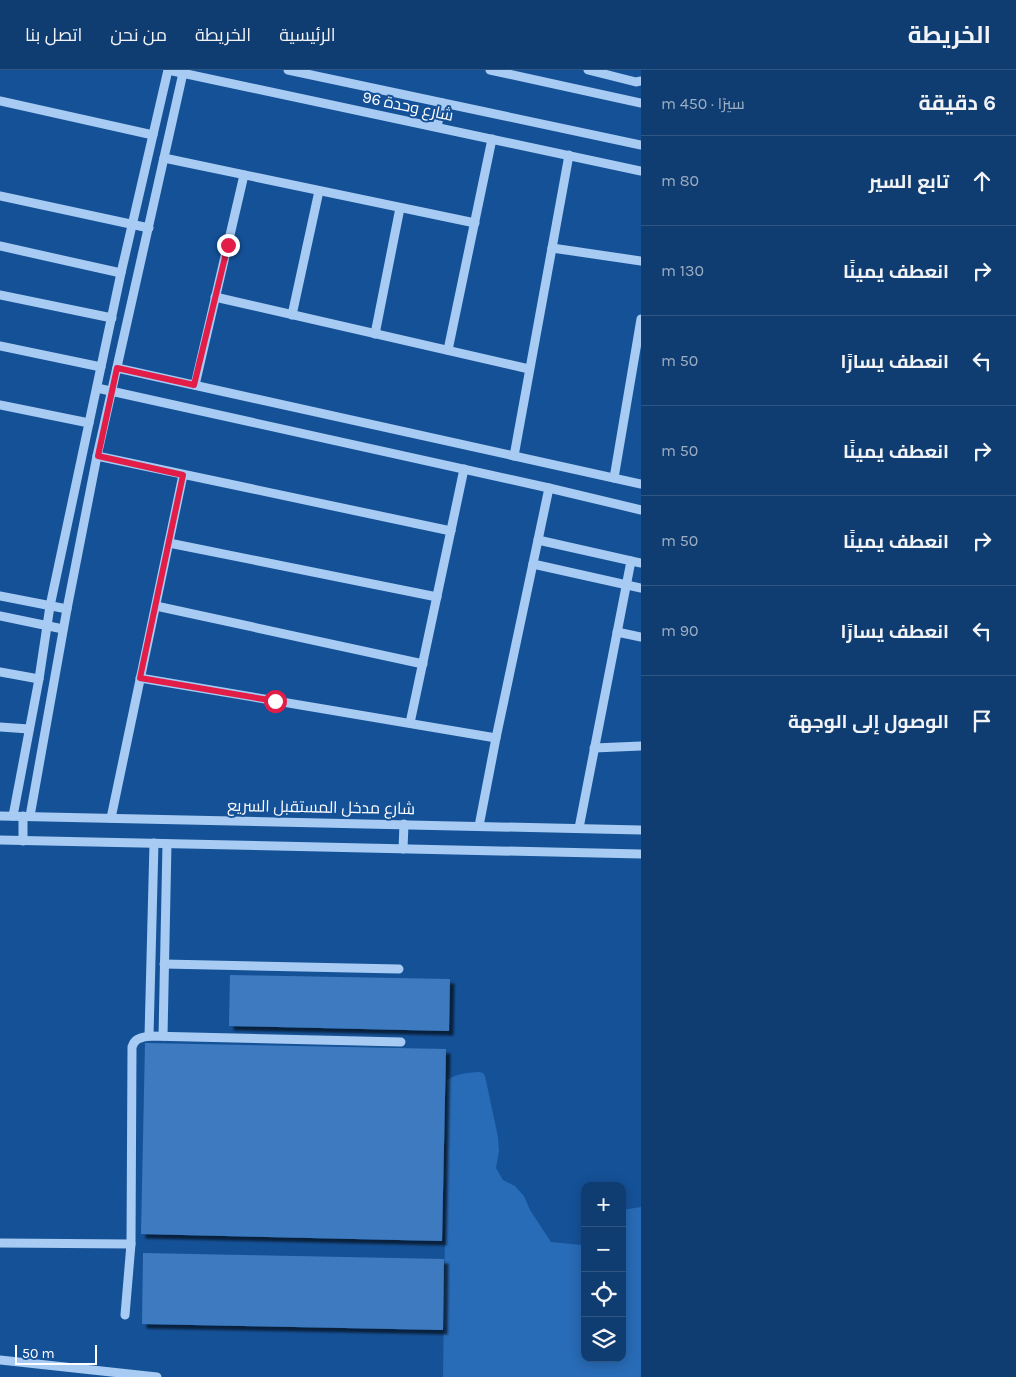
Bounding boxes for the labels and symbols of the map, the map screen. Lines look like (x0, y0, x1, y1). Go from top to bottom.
street label: شارع وحدة 96 (360, 87, 455, 127)
route end (217, 234, 240, 257)
route start (264, 690, 287, 713)
street label: شارع مدخل المستقبل السريع (227, 796, 415, 820)
scale bar (15, 1342, 98, 1365)

